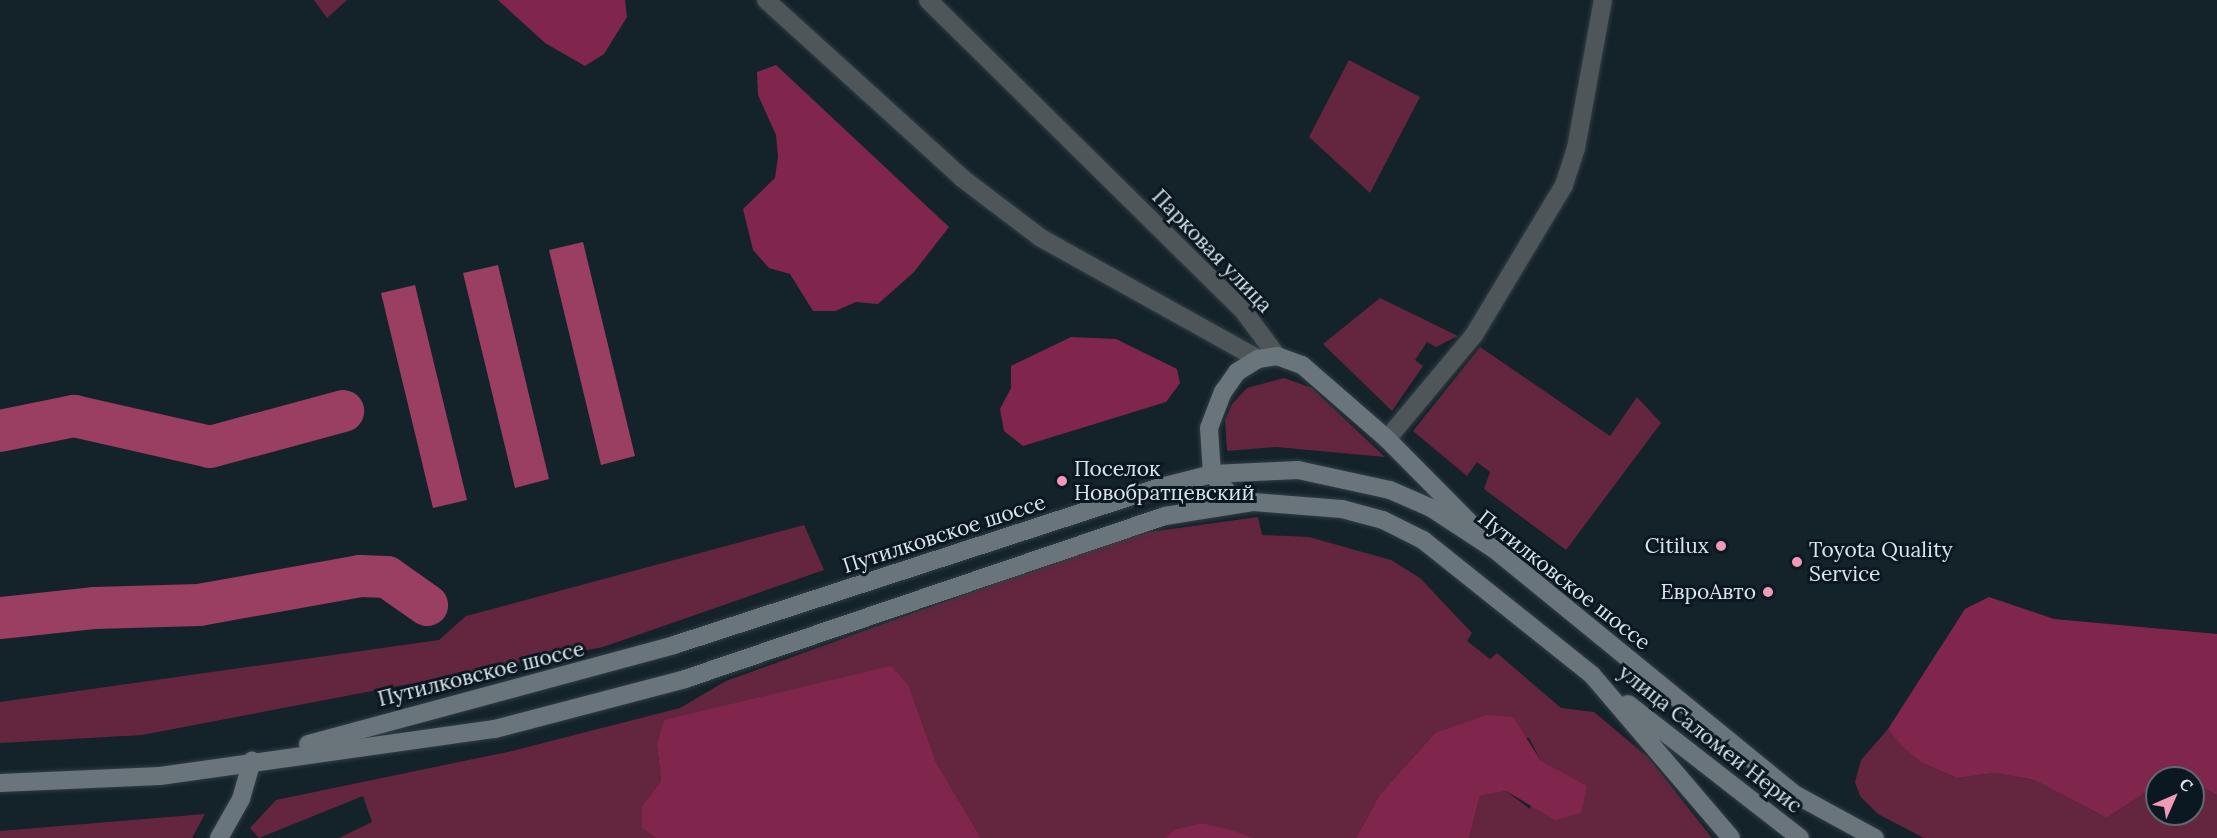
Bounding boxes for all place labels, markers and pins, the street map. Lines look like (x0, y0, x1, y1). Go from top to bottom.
place label: Поселок Новобратцевский (1074, 456, 1255, 506)
marker: Поселок Новобратцевский (1055, 474, 1069, 488)
place label: Citilux (1645, 533, 1709, 559)
place label: Toyota Quality Service (1809, 537, 1952, 587)
marker: Citilux (1714, 539, 1728, 553)
marker: Toyota Quality Service (1790, 555, 1804, 569)
place label: ЕвроАвто (1661, 579, 1756, 605)
marker: ЕвроАвто (1761, 585, 1775, 599)

